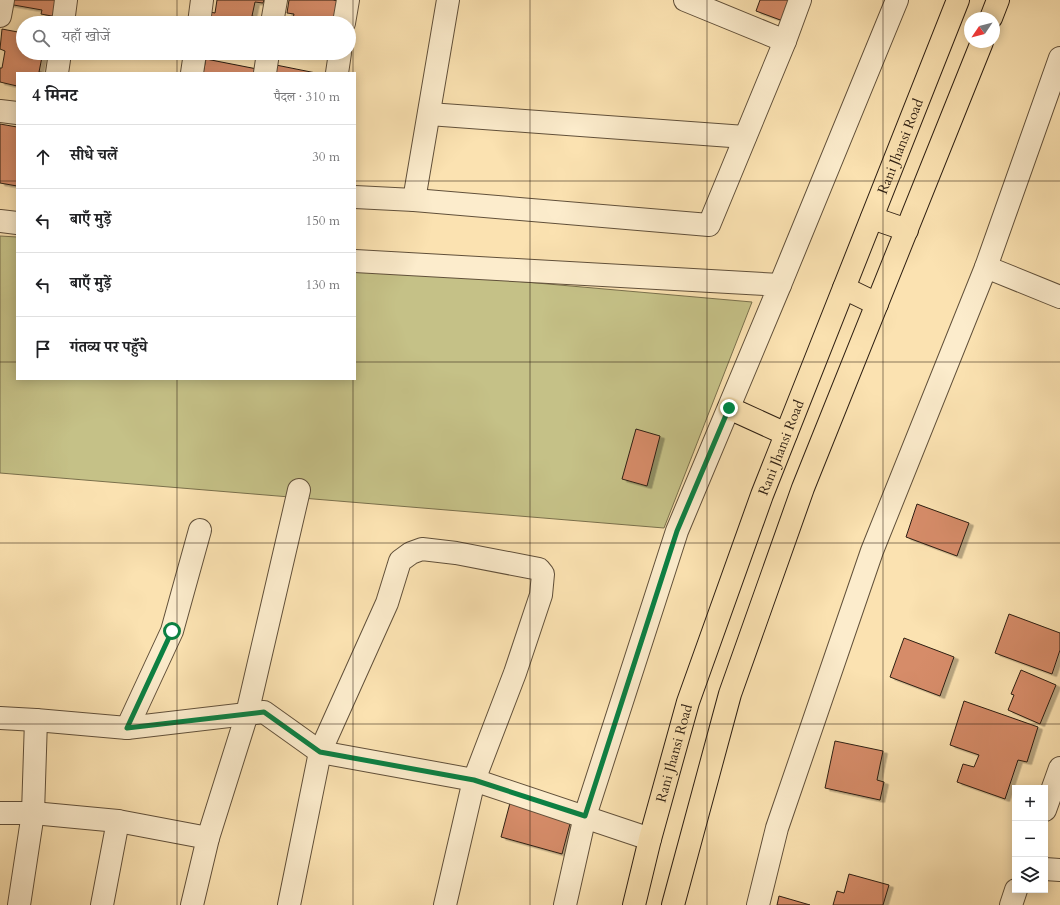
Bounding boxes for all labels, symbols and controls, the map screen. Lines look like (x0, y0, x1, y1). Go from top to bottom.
north arrow (964, 12, 1000, 48)
search box (16, 16, 356, 60)
text: यहाँ खोजें (62, 26, 110, 46)
icon: search (30, 27, 52, 49)
text: 4 मिनट (32, 84, 78, 107)
text: पैदल · 310 m (274, 88, 340, 106)
street label: Rani Jhansi Road (873, 95, 928, 197)
text: सीधे चलें (70, 145, 118, 165)
icon: ahead (32, 146, 54, 168)
text: 30 m (312, 148, 340, 166)
text: बाएँ मुड़ें (70, 209, 111, 229)
icon: left (32, 210, 54, 232)
text: 150 m (306, 212, 340, 230)
text: बाएँ मुड़ें (70, 273, 111, 293)
icon: left (32, 274, 54, 296)
text: 130 m (306, 276, 340, 294)
text: गंतव्य पर पहुँचे (70, 337, 147, 357)
icon: arrive (32, 338, 54, 360)
street label: Rani Jhansi Road (753, 396, 808, 498)
route end (720, 399, 738, 417)
route start (163, 622, 181, 640)
street label: Rani Jhansi Road (651, 701, 697, 804)
map controls (1012, 785, 1048, 893)
button: + (1012, 785, 1048, 821)
button: − (1012, 821, 1048, 857)
button: layers (1012, 857, 1048, 893)

